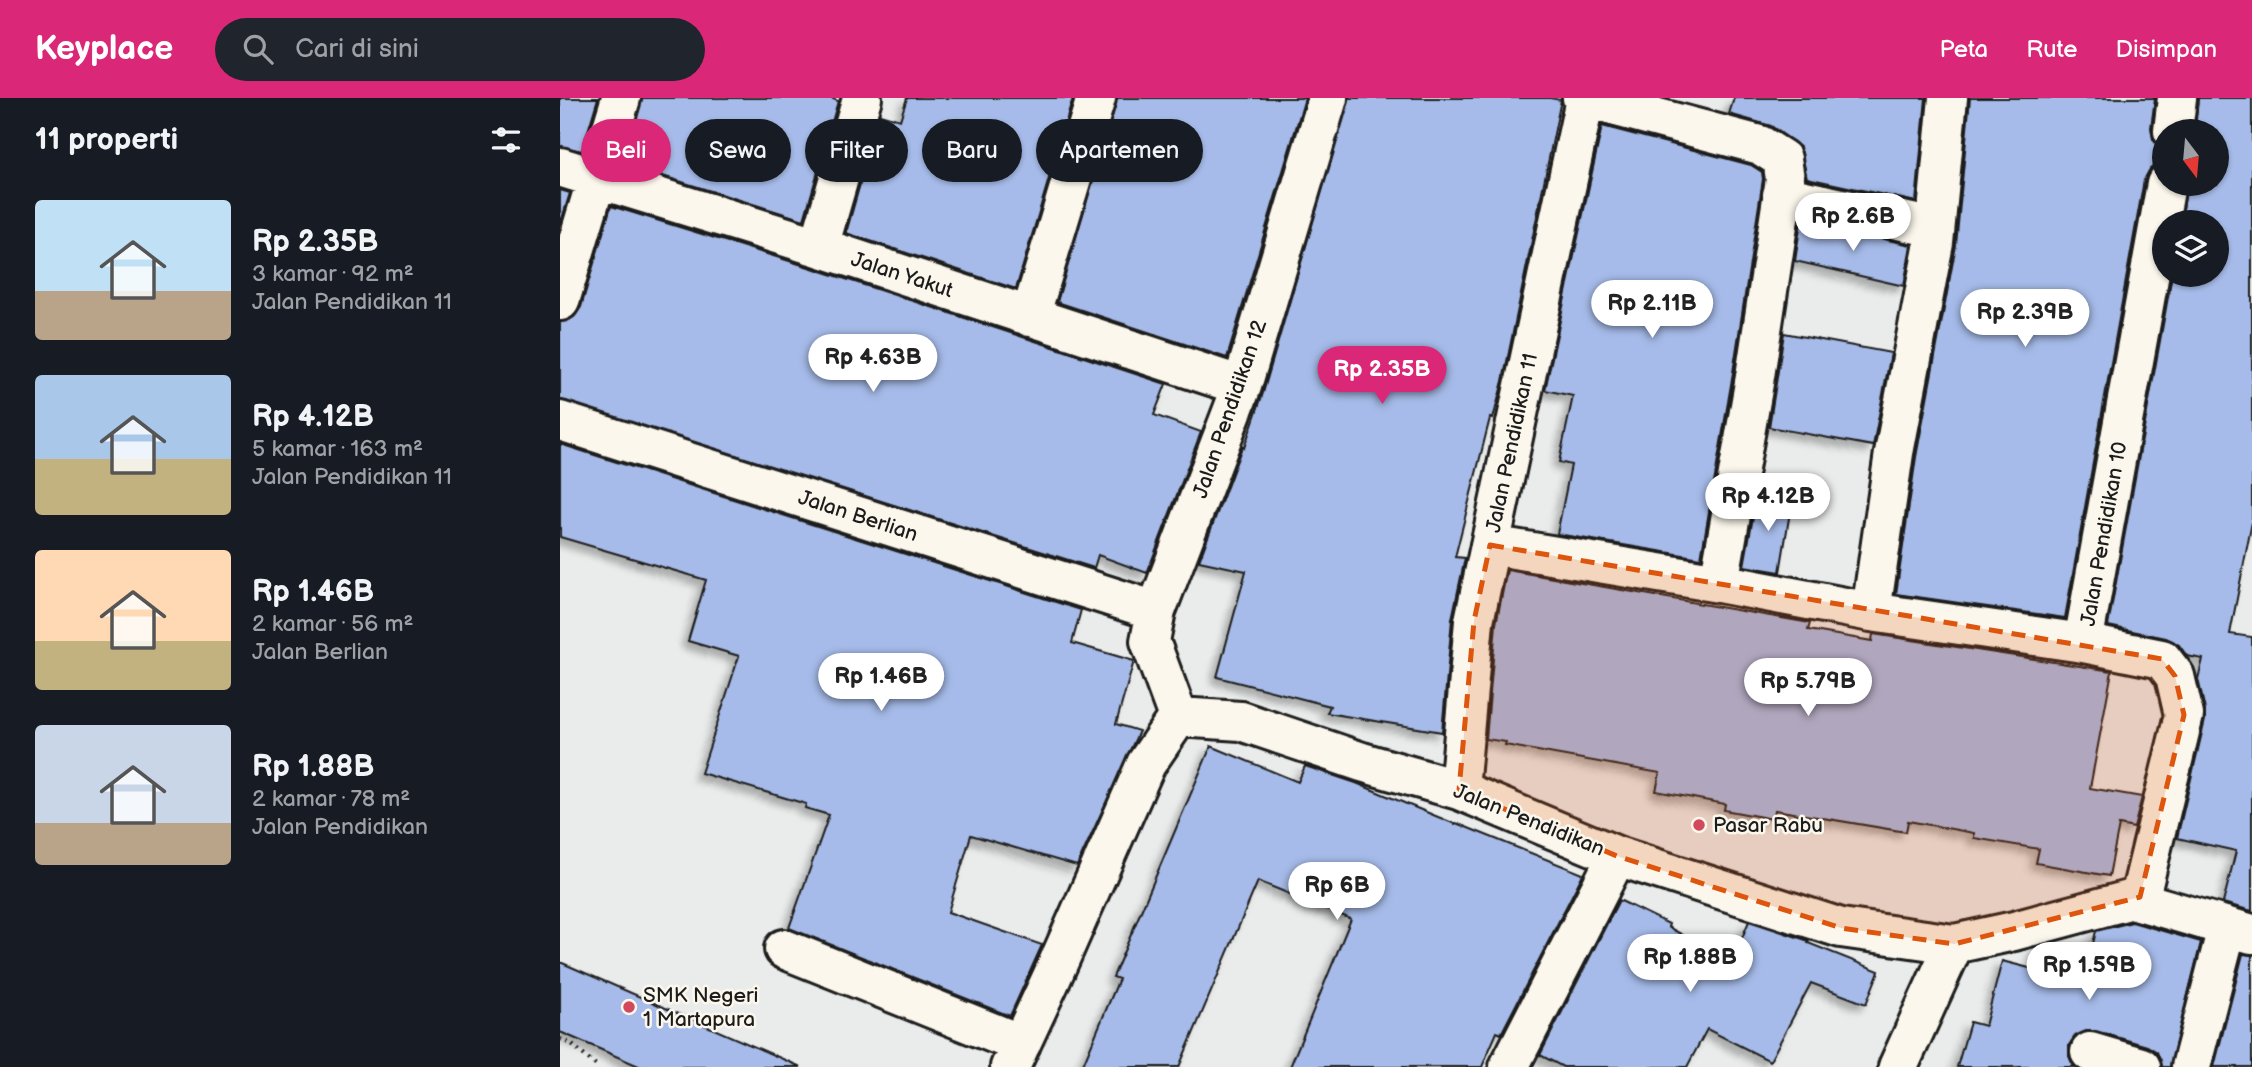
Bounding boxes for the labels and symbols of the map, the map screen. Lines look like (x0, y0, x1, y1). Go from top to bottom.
north arrow (2152, 119, 2230, 196)
pin: Rp 2.6B (1788, 194, 1918, 253)
street label: Jalan Yakut (848, 247, 957, 303)
pin: Rp 2.11B (1580, 280, 1724, 340)
pin: Rp 2.39B (1953, 289, 2097, 349)
street label: Jalan Pendidikan 12 (1188, 316, 1272, 501)
pin: Rp 4.63B (801, 334, 945, 394)
pin: Rp 2.35B (1310, 346, 1454, 406)
street label: Jalan Pendidikan 11 (1481, 351, 1543, 535)
street label: Jalan Pendidikan 10 (2075, 440, 2133, 628)
pin: Rp 4.12B (1696, 474, 1840, 533)
street label: Jalan Berlian (795, 485, 921, 547)
pin: Rp 1.46B (809, 654, 953, 713)
pin: Rp 5.79B (1736, 658, 1880, 718)
street label: Jalan Pendidikan (1450, 778, 1608, 862)
place label: Pasar Rabu (1713, 813, 1823, 838)
marker: Pasar Rabu (1691, 817, 1707, 833)
pin: Rp 6B (1288, 862, 1386, 922)
pin: Rp 1.88B (1618, 934, 1762, 994)
pin: Rp 1.59B (2017, 942, 2161, 1002)
place label: SMK Negeri 1 Martapura (643, 983, 758, 1032)
marker: SMK Negeri 1 Martapura (621, 999, 637, 1015)

